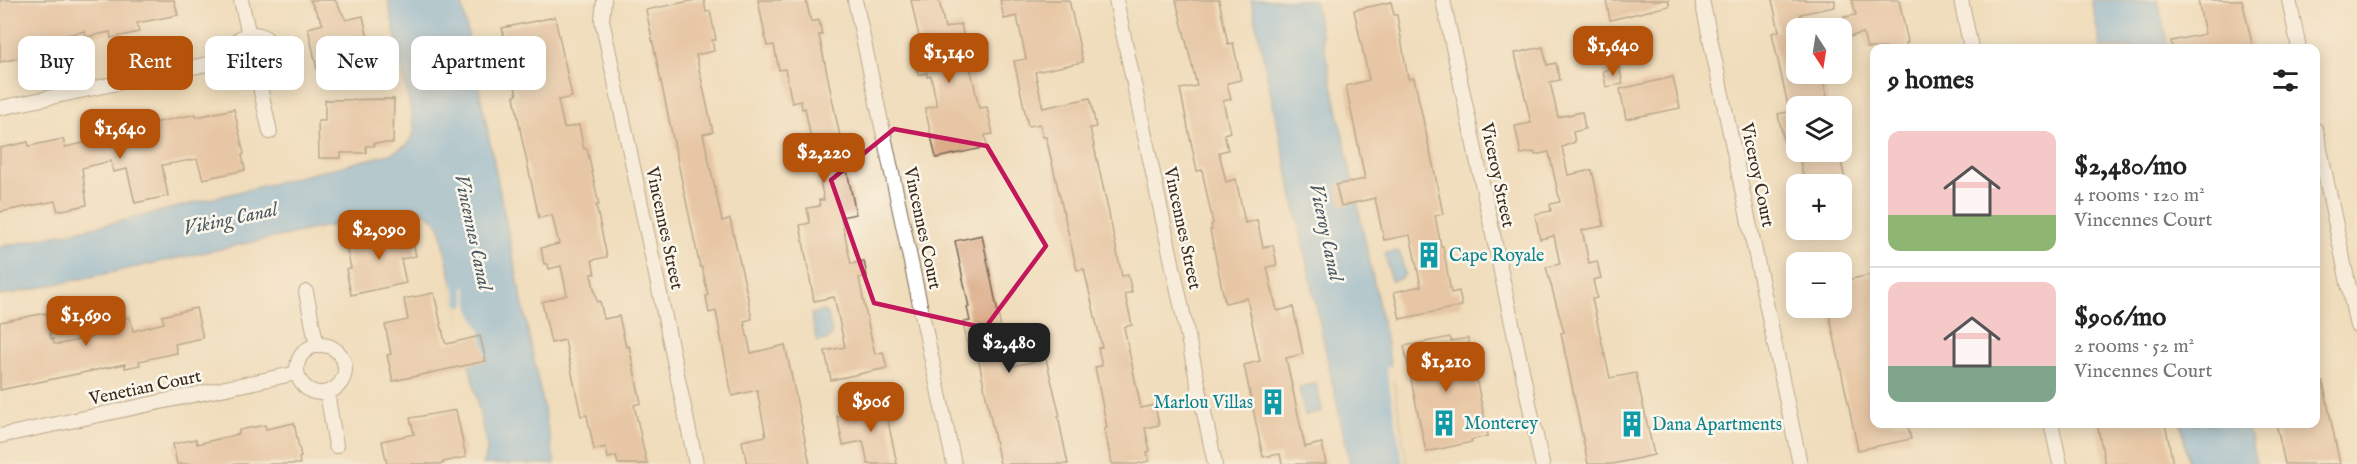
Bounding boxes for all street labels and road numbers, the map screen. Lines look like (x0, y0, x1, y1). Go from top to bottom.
street label: Viceroy Street (1474, 120, 1519, 230)
street label: Viceroy Court (1734, 120, 1779, 230)
street label: Vincennes Street (639, 164, 688, 292)
street label: Vincennes Court (897, 164, 946, 292)
street label: Vincennes Street (1157, 164, 1206, 292)
street label: Venetian Court (86, 365, 203, 412)

